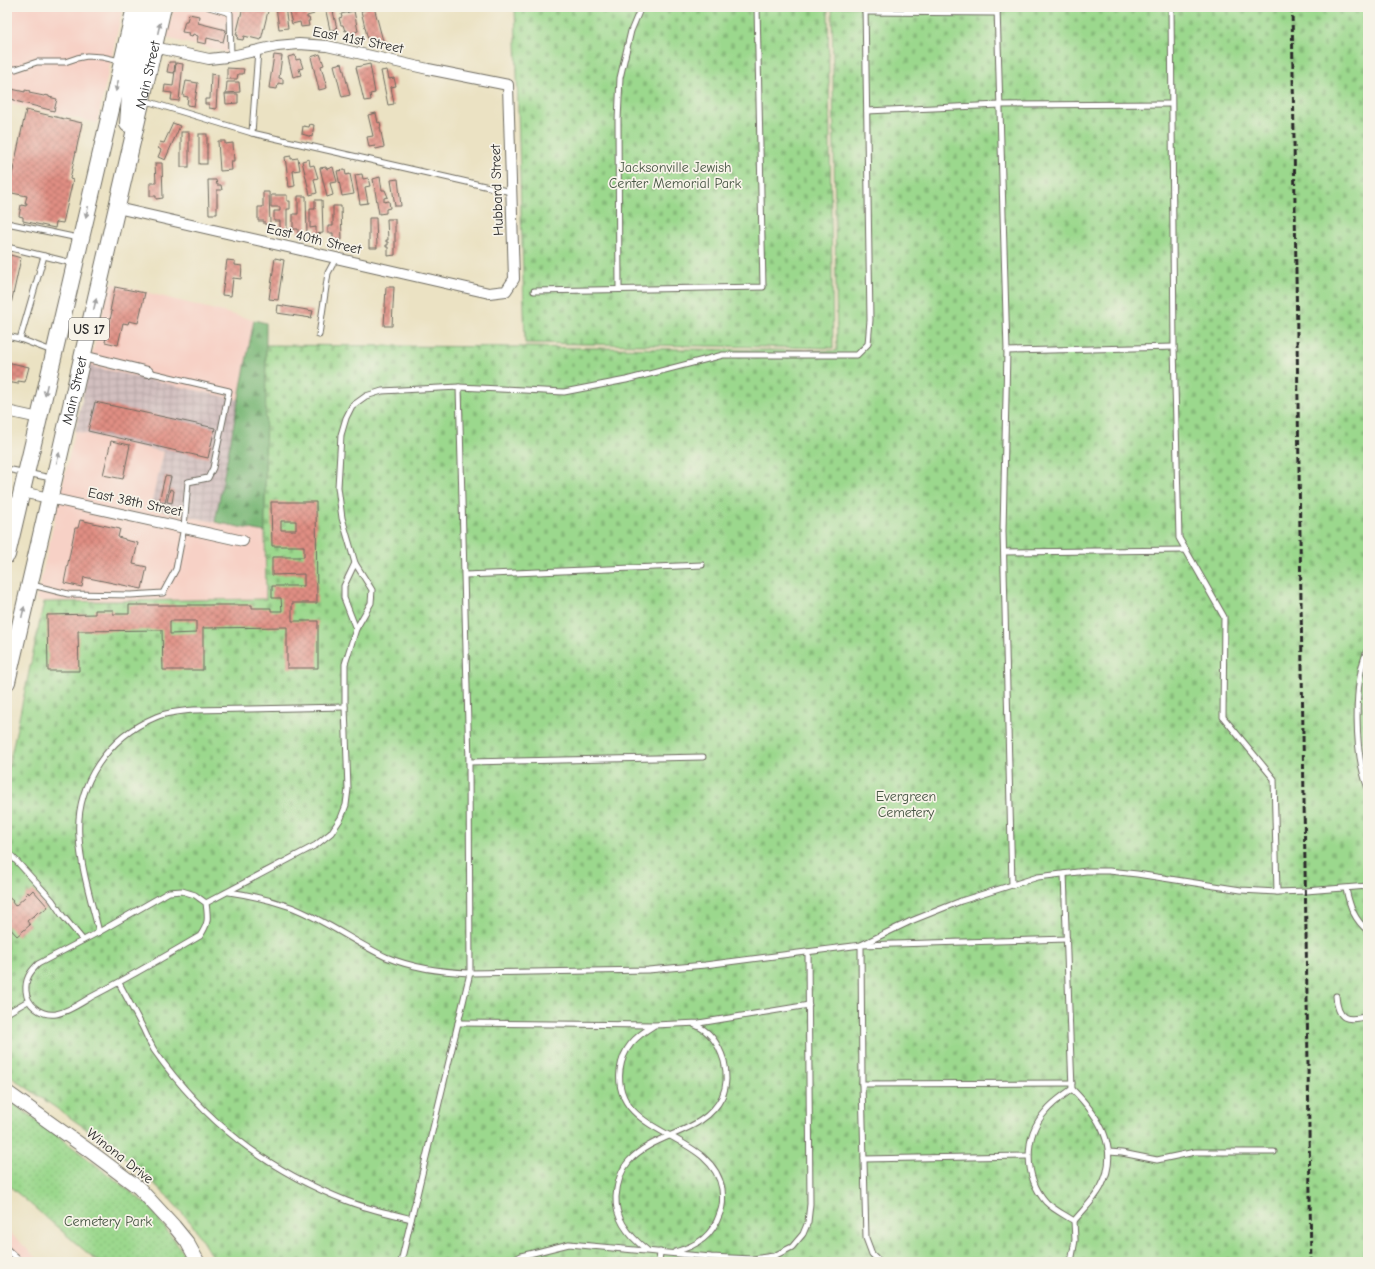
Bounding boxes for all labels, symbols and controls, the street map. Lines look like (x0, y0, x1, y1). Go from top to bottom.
one-way arrow (156, 22, 162, 34)
street label: East 41st Street (311, 23, 406, 57)
street label: Main Street (131, 38, 164, 111)
one-way arrow (113, 80, 119, 92)
street label: Hubbard Street (487, 143, 507, 236)
park label: Jacksonville Jewish Center Memorial Park (609, 159, 741, 192)
one-way arrow (84, 207, 90, 219)
street label: East 40th Street (265, 220, 364, 258)
one-way arrow (92, 298, 98, 311)
road number: US 17 (69, 318, 109, 340)
street label: Main Street (58, 354, 91, 426)
one-way arrow (42, 383, 48, 396)
one-way arrow (55, 452, 61, 464)
street label: East 38th Street (86, 484, 185, 520)
one-way arrow (20, 606, 26, 618)
park label: Evergreen Cemetery (876, 788, 936, 821)
street label: Winona Drive (83, 1125, 157, 1187)
park label: Cemetery Park (64, 1213, 152, 1230)

